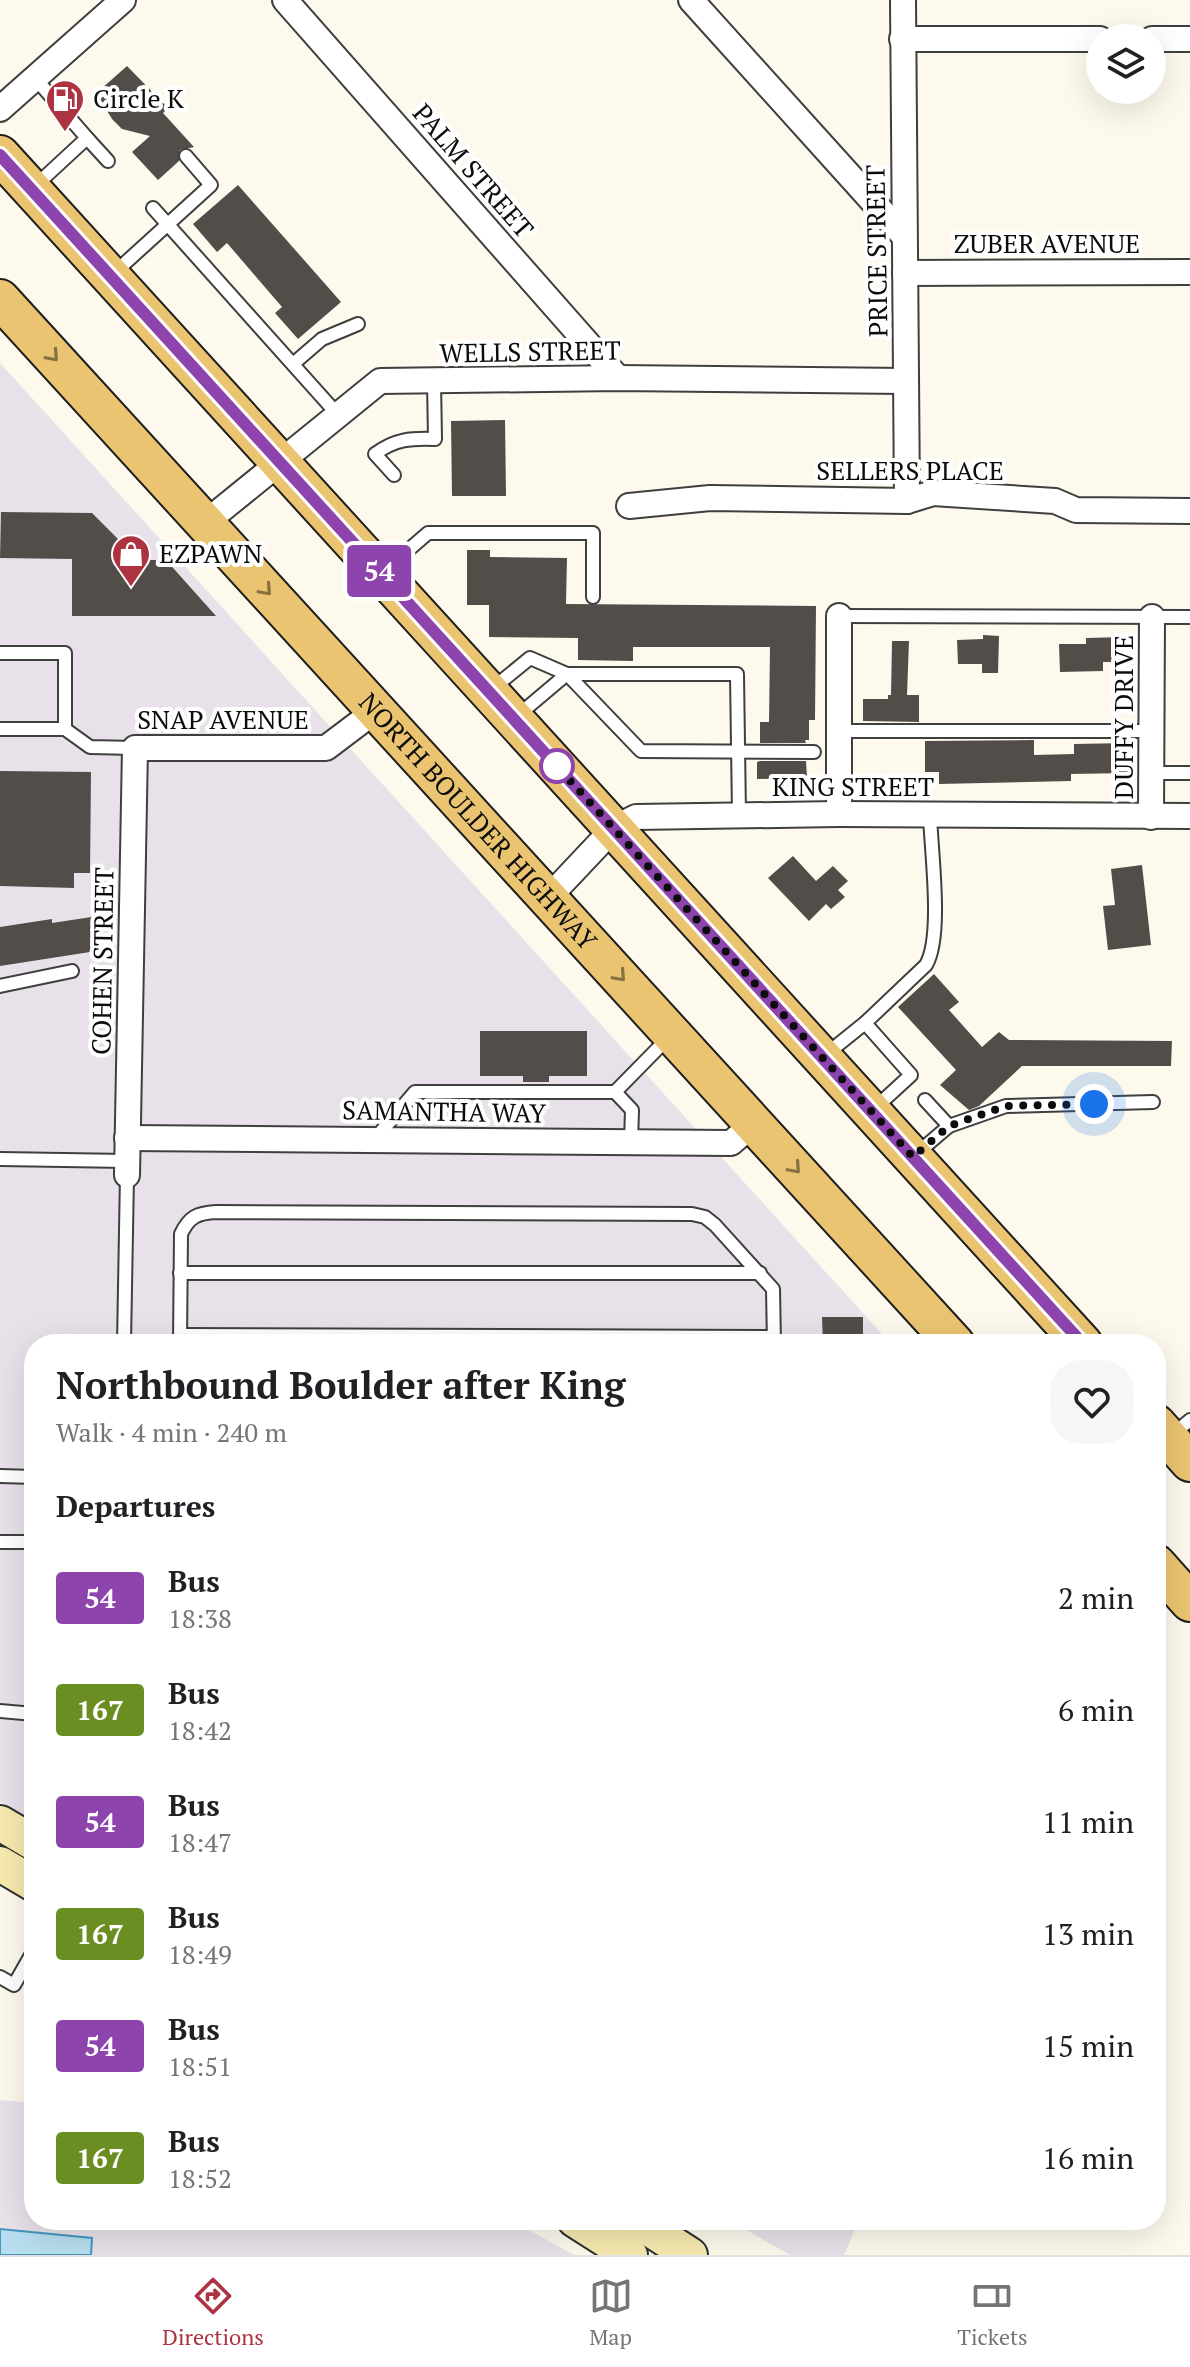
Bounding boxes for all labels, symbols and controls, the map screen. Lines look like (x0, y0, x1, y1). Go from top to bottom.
map controls (1086, 24, 1166, 104)
button: layers (1086, 24, 1166, 104)
fuel station icon: Circle K (44, 78, 86, 133)
place label: Circle K (93, 81, 184, 115)
street label: PALM STREET (406, 96, 542, 245)
street label: PRICE STREET (857, 165, 895, 337)
street label: ZUBER AVENUE (954, 226, 1140, 260)
street label: WELLS STREET (439, 332, 621, 370)
one-way arrow (43, 347, 57, 362)
street label: SELLERS PLACE (816, 453, 1004, 487)
shop icon: EZPAWN (110, 533, 152, 588)
place label: EZPAWN (159, 536, 262, 570)
line badge: 54 (343, 545, 415, 597)
text: 54 (363, 552, 395, 589)
one-way arrow (256, 580, 270, 595)
street label: DUFFY DRIVE (1106, 635, 1140, 799)
street label: NORTH BOULDER HIGHWAY (352, 685, 605, 957)
street label: SNAP AVENUE (137, 702, 309, 736)
unlabelled marker (540, 749, 574, 783)
street label: KING STREET (772, 769, 934, 803)
street label: COHEN STREET (83, 867, 121, 1055)
one-way arrow (610, 967, 624, 982)
your location (1074, 1084, 1114, 1124)
street label: SAMANTHA WAY (342, 1092, 546, 1130)
one-way arrow (785, 1159, 800, 1174)
text: Northbound Boulder after King (56, 1360, 625, 1410)
button: heart (1050, 1360, 1134, 1444)
text: Walk · 4 min · 240 m (56, 1415, 287, 1449)
text: Departures (56, 1486, 215, 1526)
text: Bus (168, 1561, 220, 1601)
text: 2 min (1058, 1578, 1134, 1618)
text: 54 (84, 1579, 116, 1616)
text: 18:38 (168, 1601, 232, 1635)
text: Bus (168, 1673, 220, 1713)
text: 6 min (1058, 1690, 1134, 1730)
text: 167 (76, 1691, 124, 1728)
text: 18:42 (168, 1713, 232, 1747)
text: Bus (168, 1785, 220, 1825)
text: 11 min (1042, 1802, 1134, 1842)
text: 54 (84, 1803, 116, 1840)
text: 18:47 (168, 1825, 232, 1859)
text: Bus (168, 1897, 220, 1937)
text: 13 min (1042, 1914, 1134, 1954)
text: 167 (76, 1915, 124, 1952)
text: 18:49 (168, 1937, 232, 1971)
text: Bus (168, 2009, 220, 2049)
text: 15 min (1042, 2026, 1134, 2066)
text: 54 (84, 2027, 116, 2064)
text: 18:51 (168, 2049, 232, 2083)
text: Bus (168, 2121, 220, 2161)
text: 16 min (1042, 2138, 1134, 2178)
text: 167 (76, 2139, 124, 2176)
text: 18:52 (168, 2161, 232, 2195)
tab: Directions (162, 2274, 264, 2351)
tab: Map (589, 2274, 633, 2351)
tab: Tickets (957, 2274, 1028, 2351)

